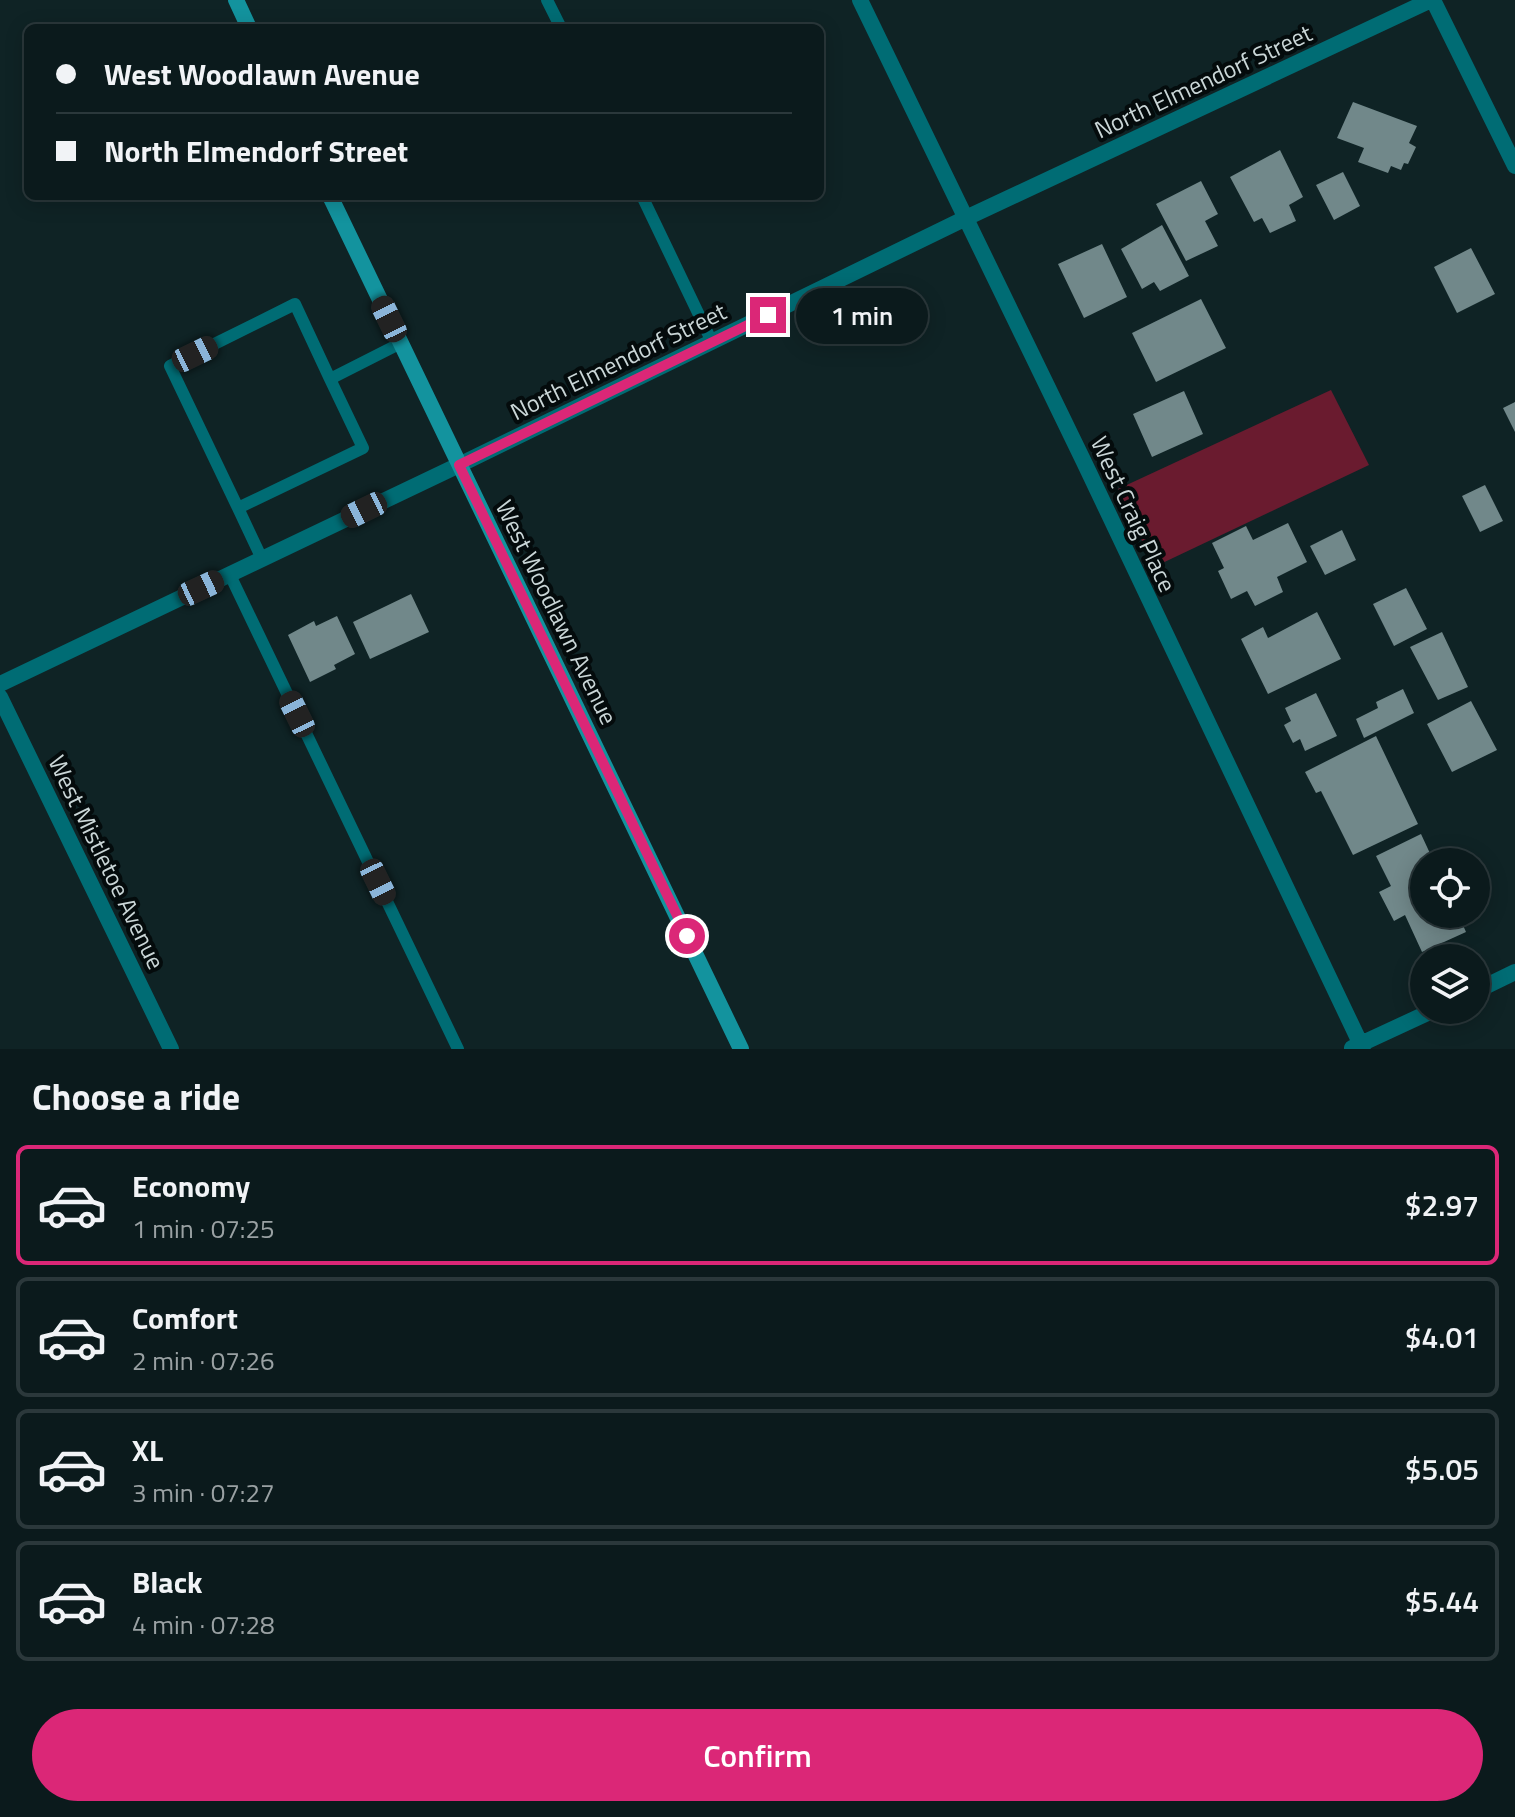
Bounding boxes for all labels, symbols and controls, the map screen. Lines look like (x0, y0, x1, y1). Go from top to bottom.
street label: North Elmendorf Street (1088, 15, 1318, 147)
text: West Woodlawn Avenue (104, 51, 420, 97)
text: North Elmendorf Street (104, 128, 408, 174)
callout: 1 min (796, 287, 928, 343)
car (368, 292, 410, 346)
street label: North Elmendorf Street (504, 293, 733, 429)
text: 1 min (831, 296, 893, 335)
route end (750, 297, 786, 333)
car (168, 333, 222, 375)
street label: West Craig Place (1082, 430, 1186, 598)
car (337, 489, 391, 531)
street label: West Woodlawn Avenue (487, 494, 627, 730)
car (174, 567, 228, 609)
car (276, 687, 318, 741)
street label: West Mistletoe Avenue (40, 749, 174, 975)
map controls (1410, 848, 1490, 1024)
button: locate (1410, 848, 1490, 928)
car (357, 855, 399, 909)
route start (669, 918, 705, 954)
button: layers (1410, 944, 1490, 1024)
text: Choose a ride (32, 1069, 240, 1124)
text: Economy (132, 1163, 250, 1209)
icon: car (36, 1169, 108, 1241)
text: $2.97 (1405, 1182, 1479, 1228)
text: 1 min · 07:25 (132, 1209, 275, 1248)
text: Comfort (132, 1295, 238, 1341)
icon: car (36, 1301, 108, 1373)
text: $4.01 (1405, 1314, 1479, 1360)
text: 2 min · 07:26 (132, 1341, 275, 1380)
text: XL (132, 1427, 163, 1473)
icon: car (36, 1433, 108, 1505)
text: $5.05 (1405, 1446, 1479, 1492)
text: 3 min · 07:27 (132, 1473, 275, 1512)
text: Black (132, 1559, 203, 1605)
icon: car (36, 1565, 108, 1637)
text: $5.44 (1405, 1578, 1479, 1624)
text: 4 min · 07:28 (132, 1605, 275, 1644)
button: Confirm (32, 1709, 1483, 1801)

